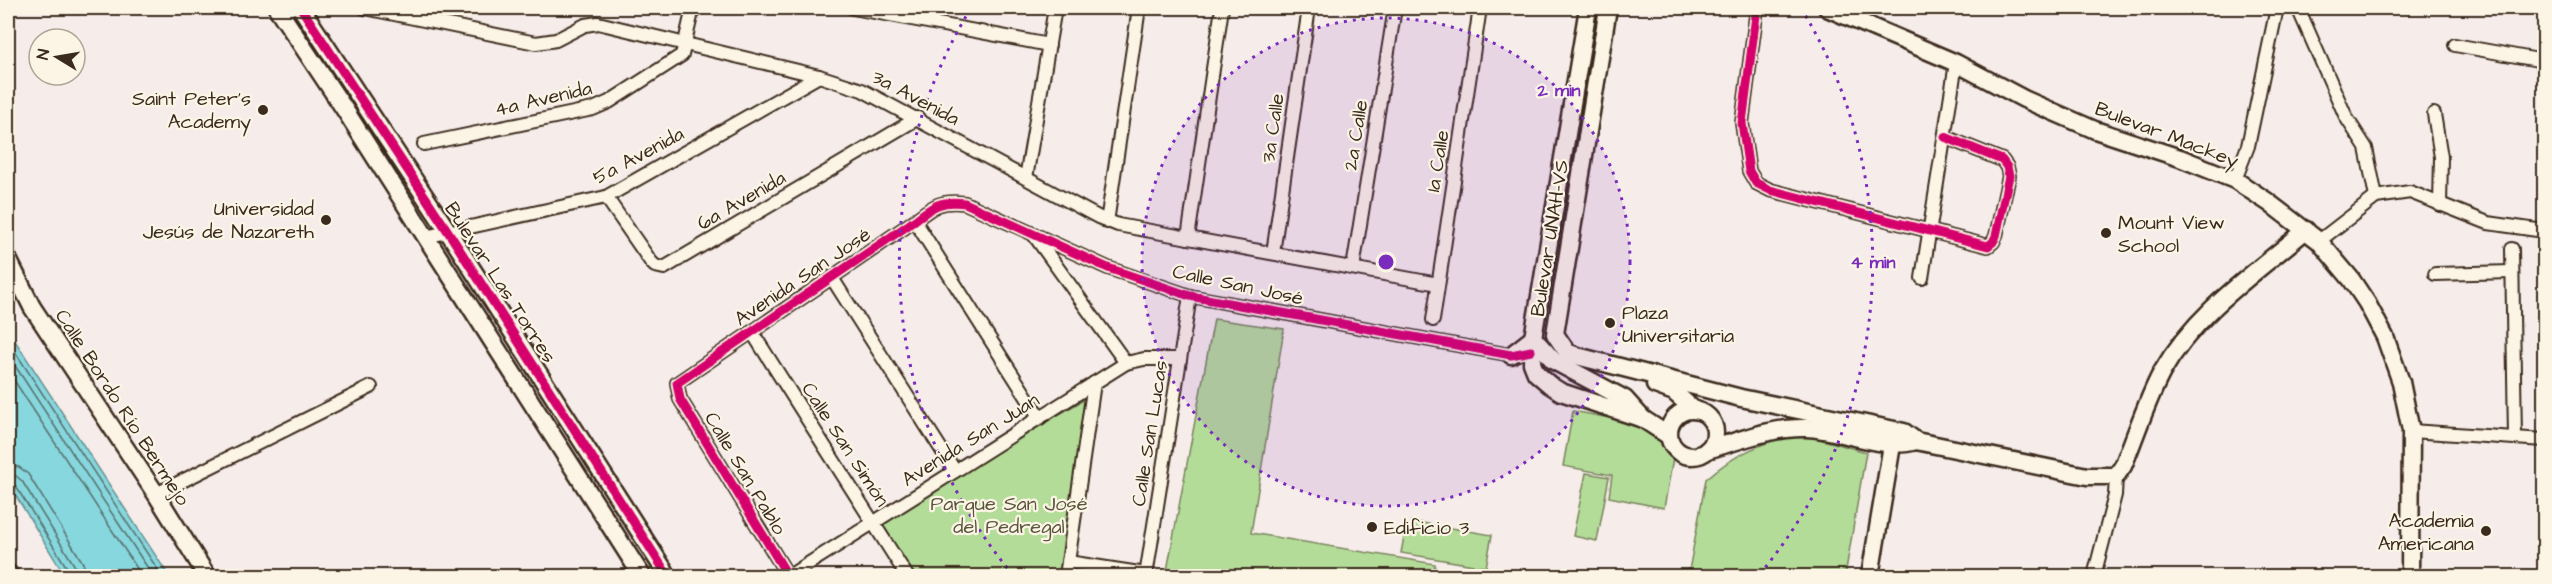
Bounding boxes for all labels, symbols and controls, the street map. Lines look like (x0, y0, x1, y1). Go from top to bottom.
north arrow (27, 27, 87, 87)
text: N (32, 47, 55, 61)
street label: 3a Avenida (867, 63, 964, 133)
street label: 4a Avenida (492, 74, 595, 124)
text: 2 min (1536, 78, 1581, 103)
place label: Saint Peter's Academy (132, 85, 251, 137)
street label: 3a Calle (1254, 91, 1292, 165)
street label: Bulevar Mackey (2091, 95, 2242, 176)
street label: 2a Calle (1337, 98, 1375, 172)
marker: Saint Peter's Academy (256, 103, 270, 117)
street label: 5a Avenida (588, 120, 689, 192)
street label: 1a Calle (1419, 128, 1457, 194)
street label: Bulevar UNAH-VS (1524, 158, 1576, 318)
street label: 6a Avenida (692, 164, 791, 238)
place label: Universidad Jesús de Nazareth (143, 195, 314, 246)
street label: Bulevar Las Torres (438, 197, 563, 368)
place label: Mount View School (2118, 209, 2225, 260)
marker: Universidad Jesús de Nazareth (319, 213, 333, 227)
street label: Avenida San José (729, 221, 877, 333)
marker: Mount View School (2099, 226, 2113, 240)
text: 4 min (1850, 250, 1896, 275)
centre of rings (1376, 252, 1396, 272)
street label: Calle San José (1170, 257, 1306, 313)
place label: Plaza Universitaria (1622, 299, 1734, 350)
street label: Calle Bordo Río Bermejo (48, 304, 196, 511)
marker: Plaza Universitaria (1603, 316, 1617, 330)
street label: Calle San Lucas (1125, 358, 1175, 508)
street label: Calle San Simón (794, 377, 896, 512)
street label: Avenida San Juan (896, 386, 1045, 493)
street label: Calle San Pablo (697, 407, 793, 540)
park label: Parque San José del Pedregal (931, 490, 1088, 542)
place label: Academia Americana (2378, 507, 2474, 558)
place label: Edificio 3 (1384, 514, 1469, 542)
marker: Edificio 3 (1365, 520, 1379, 534)
marker: Academia Americana (2479, 524, 2493, 538)

